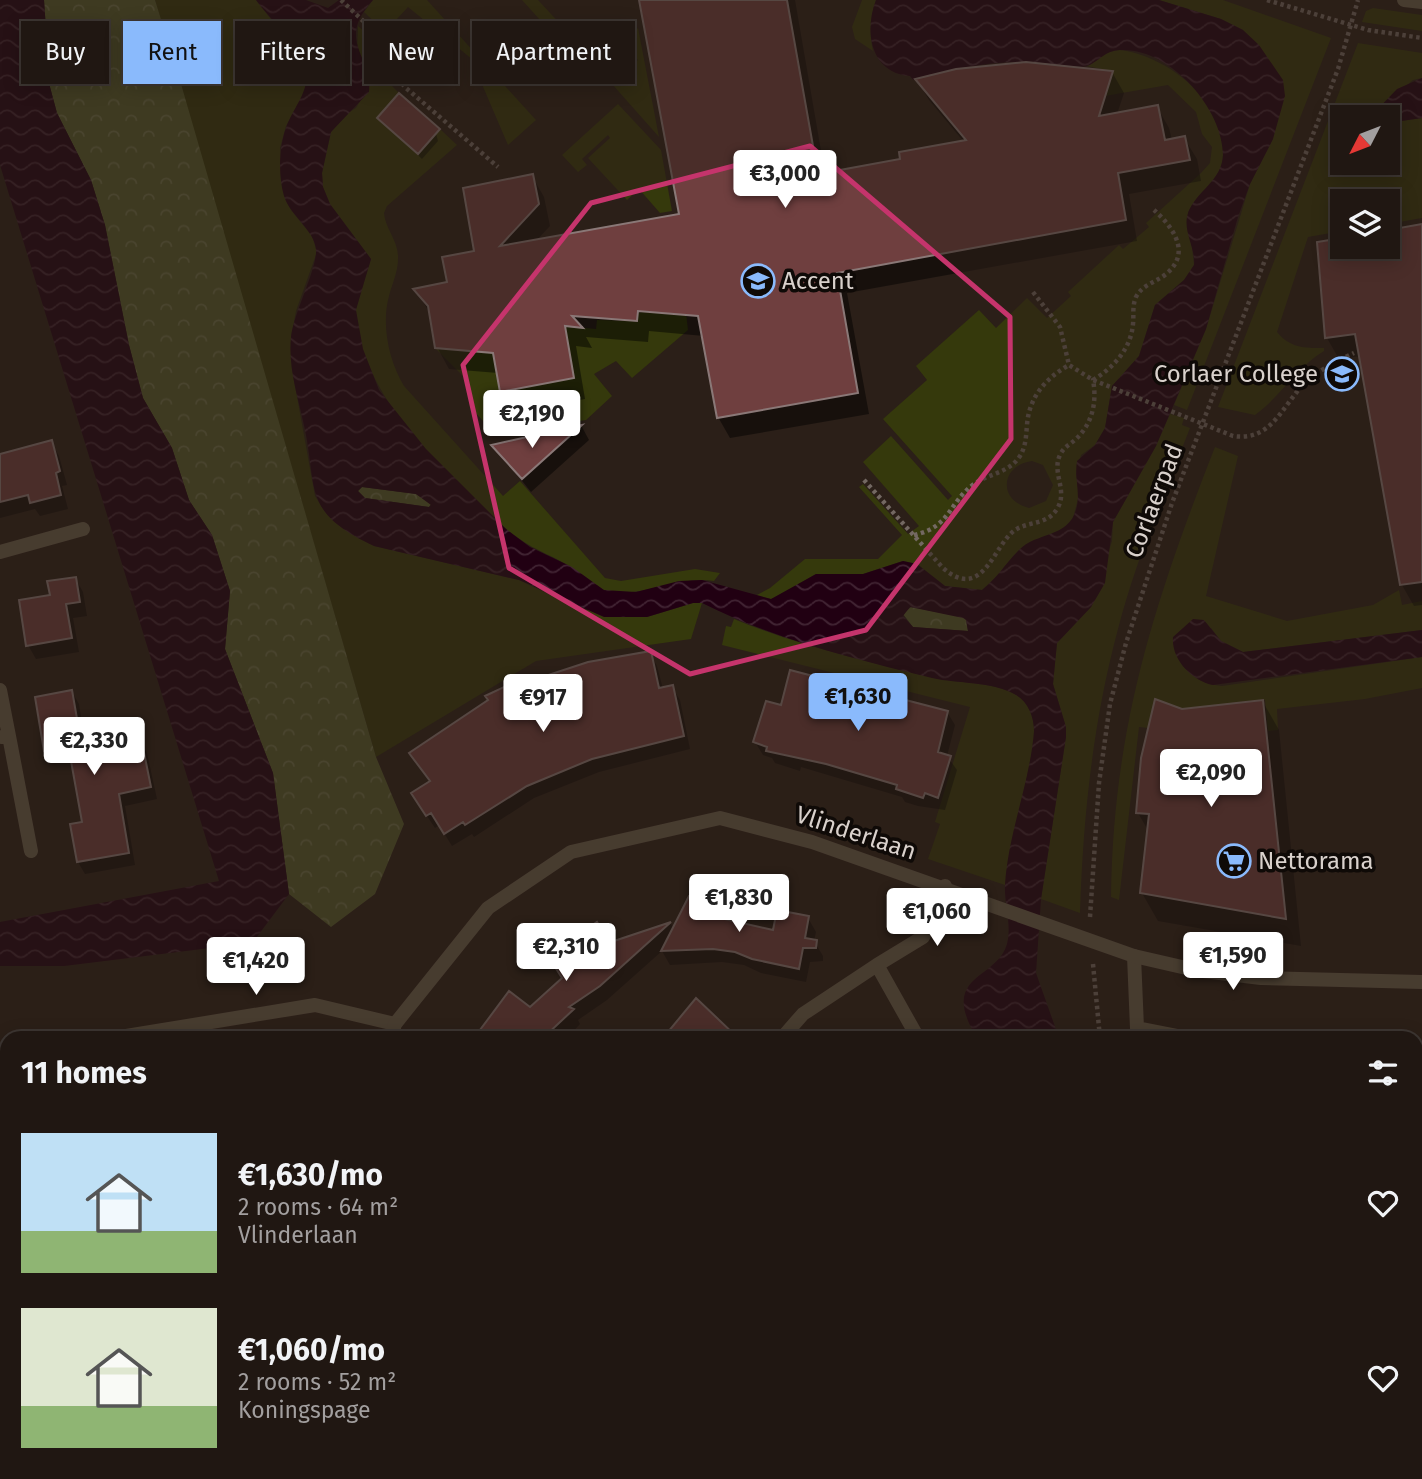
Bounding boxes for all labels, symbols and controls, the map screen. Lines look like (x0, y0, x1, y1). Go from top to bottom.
chip: Buy (21, 21, 109, 84)
chip: Rent (123, 21, 221, 84)
chip: Filters (235, 21, 350, 84)
chip: New (364, 21, 458, 84)
chip: Apartment (472, 21, 635, 84)
north arrow (1330, 105, 1400, 175)
map controls (1330, 105, 1400, 259)
pin: €3,000 (728, 150, 842, 210)
text: €3,000 (749, 159, 821, 187)
button: layers (1330, 189, 1400, 259)
school or university icon: Accent (739, 262, 777, 300)
place label: Accent (782, 267, 854, 295)
school or university icon: Corlaer College (1323, 355, 1361, 393)
place label: Corlaer College (1154, 360, 1318, 388)
pin: €2,190 (475, 391, 589, 450)
text: €2,190 (499, 399, 565, 427)
street label: Corlaerpad (1119, 440, 1189, 562)
pin: €917 (502, 674, 584, 734)
pin: €1,630 (801, 674, 915, 733)
text: €1,630 (824, 682, 892, 710)
text: €917 (519, 683, 567, 711)
pin: €2,330 (37, 718, 151, 777)
text: €2,330 (60, 726, 128, 754)
pin: €2,090 (1154, 750, 1268, 809)
text: €2,090 (1176, 758, 1246, 786)
street label: Vlinderlaan (792, 800, 920, 866)
supermarket icon: Nettorama (1215, 842, 1253, 880)
place label: Nettorama (1258, 847, 1374, 875)
pin: €1,830 (682, 874, 796, 934)
text: €1,830 (705, 883, 773, 911)
pin: €1,060 (880, 888, 994, 948)
text: €1,060 (903, 897, 971, 925)
pin: €2,310 (509, 923, 623, 983)
text: €2,310 (533, 932, 599, 960)
pin: €1,590 (1176, 932, 1290, 992)
pin: €1,420 (199, 937, 313, 997)
text: €1,590 (1199, 941, 1267, 969)
text: €1,420 (223, 946, 289, 974)
icon: filters (1364, 1054, 1402, 1092)
text: 11 homes (21, 1055, 147, 1091)
text: €1,630/mo (238, 1157, 383, 1193)
icon: home (77, 1161, 161, 1245)
icon: heart (1364, 1184, 1402, 1222)
text: 2 rooms · 64 m² (238, 1193, 398, 1221)
text: Vlinderlaan (238, 1221, 358, 1249)
text: €1,060/mo (238, 1332, 385, 1368)
icon: home (77, 1336, 161, 1420)
icon: heart (1364, 1359, 1402, 1397)
text: 2 rooms · 52 m² (238, 1368, 396, 1396)
text: Koningspage (238, 1396, 370, 1424)

